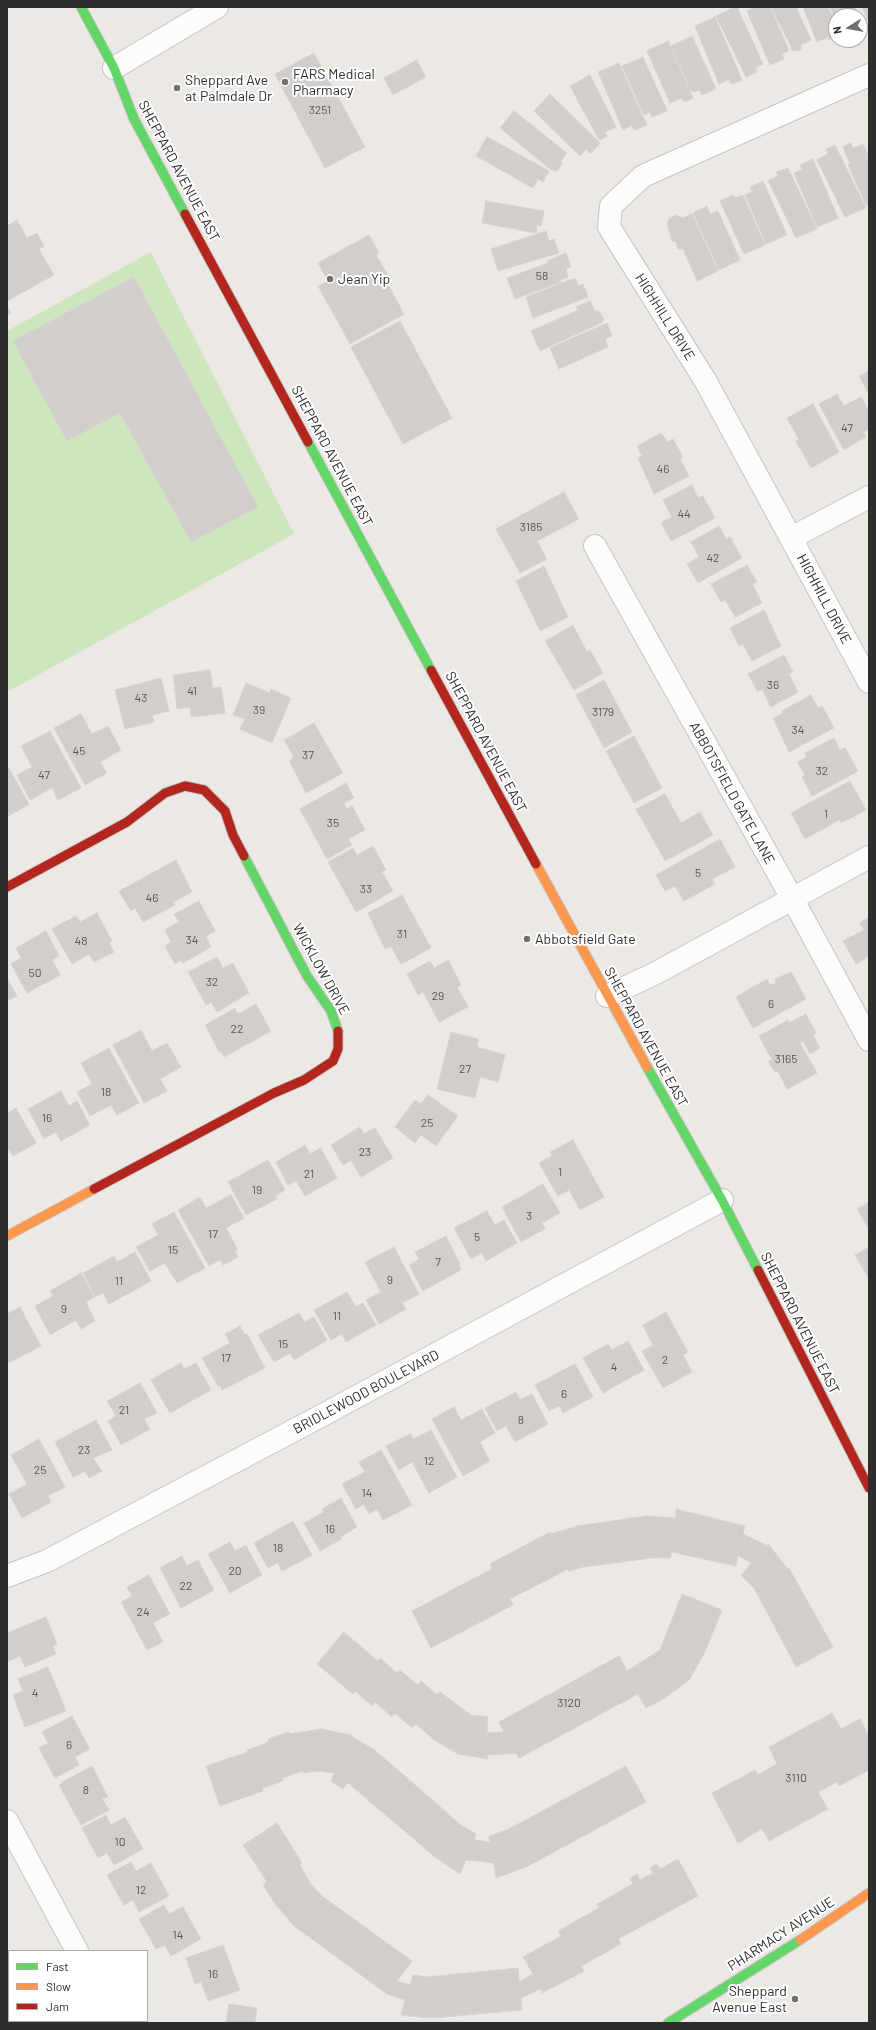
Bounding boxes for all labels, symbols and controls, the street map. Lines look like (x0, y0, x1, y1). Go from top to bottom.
north arrow (828, 8, 868, 48)
text: N (830, 25, 844, 35)
place label: FARS Medical Pharmacy (293, 66, 375, 98)
place label: Sheppard Ave at Palmdale Dr (185, 72, 272, 104)
marker: FARS Medical Pharmacy (280, 77, 290, 87)
marker: Sheppard Ave at Palmdale Dr (172, 83, 182, 93)
street label: SHEPPARD AVENUE EAST (135, 98, 223, 244)
house number: 3251 (309, 103, 331, 117)
house number: 58 (536, 269, 548, 283)
street label: HIGHHILL DRIVE (632, 270, 698, 364)
place label: Jean Yip (338, 271, 390, 287)
marker: Jean Yip (325, 274, 335, 284)
street label: SHEPPARD AVENUE EAST (288, 383, 376, 529)
house number: 47 (841, 421, 853, 435)
house number: 46 (657, 462, 669, 476)
house number: 44 (677, 507, 691, 521)
house number: 3185 (520, 520, 542, 534)
house number: 42 (706, 551, 720, 565)
street label: HIGHHILL DRIVE (793, 551, 855, 647)
street label: SHEPPARD AVENUE EAST (442, 669, 530, 815)
house number: 36 (767, 678, 779, 692)
house number: 41 (187, 684, 197, 698)
house number: 43 (135, 691, 147, 705)
house number: 39 (253, 703, 265, 717)
house number: 3179 (592, 705, 614, 719)
street label: ABBOTSFIELD GATE LANE (686, 719, 778, 867)
house number: 34 (792, 723, 804, 737)
house number: 45 (73, 744, 85, 758)
house number: 37 (302, 748, 314, 762)
house number: 32 (816, 764, 828, 778)
house number: 47 (38, 768, 50, 782)
house number: 1 (824, 807, 828, 821)
house number: 35 (327, 816, 339, 830)
house number: 5 (695, 866, 701, 880)
house number: 33 (360, 882, 372, 896)
house number: 46 (146, 891, 158, 905)
street label: WICKLOW DRIVE (289, 920, 353, 1018)
house number: 31 (397, 927, 407, 941)
place label: Abbotsfield Gate (535, 931, 636, 947)
house number: 34 (186, 933, 198, 947)
house number: 48 (75, 934, 87, 948)
marker: Abbotsfield Gate (522, 934, 532, 944)
street label: SHEPPARD AVENUE EAST (601, 964, 691, 1110)
house number: 50 (29, 966, 41, 980)
house number: 32 (206, 975, 218, 989)
house number: 29 (432, 989, 444, 1003)
house number: 6 (768, 997, 774, 1011)
house number: 22 (231, 1022, 243, 1036)
house number: 3165 (775, 1052, 797, 1066)
house number: 27 (459, 1062, 471, 1076)
house number: 18 (101, 1085, 111, 1099)
house number: 16 (42, 1111, 52, 1125)
house number: 25 (421, 1116, 433, 1130)
house number: 23 (359, 1145, 371, 1159)
house number: 1 (558, 1165, 562, 1179)
house number: 21 (304, 1167, 314, 1181)
house number: 19 (252, 1183, 262, 1197)
house number: 3 (526, 1209, 532, 1223)
house number: 17 (208, 1227, 218, 1241)
house number: 5 (474, 1230, 480, 1244)
house number: 15 (168, 1243, 178, 1257)
street label: SHEPPARD AVENUE EAST (757, 1249, 843, 1397)
house number: 7 (435, 1255, 441, 1269)
house number: 9 (387, 1273, 393, 1287)
house number: 11 (115, 1274, 123, 1288)
house number: 9 (61, 1302, 67, 1316)
house number: 11 (333, 1309, 341, 1323)
house number: 15 (278, 1337, 288, 1351)
street label: BRIDLEWOOD BOULEVARD (290, 1346, 442, 1438)
house number: 17 (221, 1351, 231, 1365)
house number: 2 (662, 1353, 668, 1367)
house number: 4 (611, 1360, 617, 1374)
house number: 6 (561, 1387, 567, 1401)
house number: 21 (119, 1403, 129, 1417)
house number: 8 (518, 1413, 524, 1427)
house number: 23 (78, 1443, 90, 1457)
house number: 12 (424, 1454, 434, 1468)
house number: 25 (34, 1463, 46, 1477)
house number: 14 (362, 1486, 372, 1500)
house number: 16 (325, 1522, 335, 1536)
house number: 18 (273, 1541, 283, 1555)
house number: 20 (228, 1564, 242, 1578)
house number: 22 (180, 1579, 192, 1593)
house number: 24 (136, 1605, 150, 1619)
house number: 4 (32, 1686, 38, 1700)
house number: 3120 (557, 1696, 581, 1710)
house number: 6 (66, 1738, 72, 1752)
house number: 3110 (785, 1771, 807, 1785)
house number: 8 (83, 1783, 89, 1797)
house number: 10 (115, 1835, 125, 1849)
house number: 12 (136, 1883, 146, 1897)
street label: PHARMACY AVENUE (725, 1893, 837, 1975)
house number: 14 (173, 1928, 183, 1942)
legend (8, 1950, 148, 2022)
text: Fast (46, 1959, 69, 1973)
house number: 16 (208, 1967, 218, 1981)
text: Slow (46, 1979, 71, 1993)
place label: Sheppard Avenue East (712, 1983, 787, 2016)
marker: Sheppard Avenue East (790, 1994, 800, 2004)
text: Jam (46, 1999, 69, 2013)

